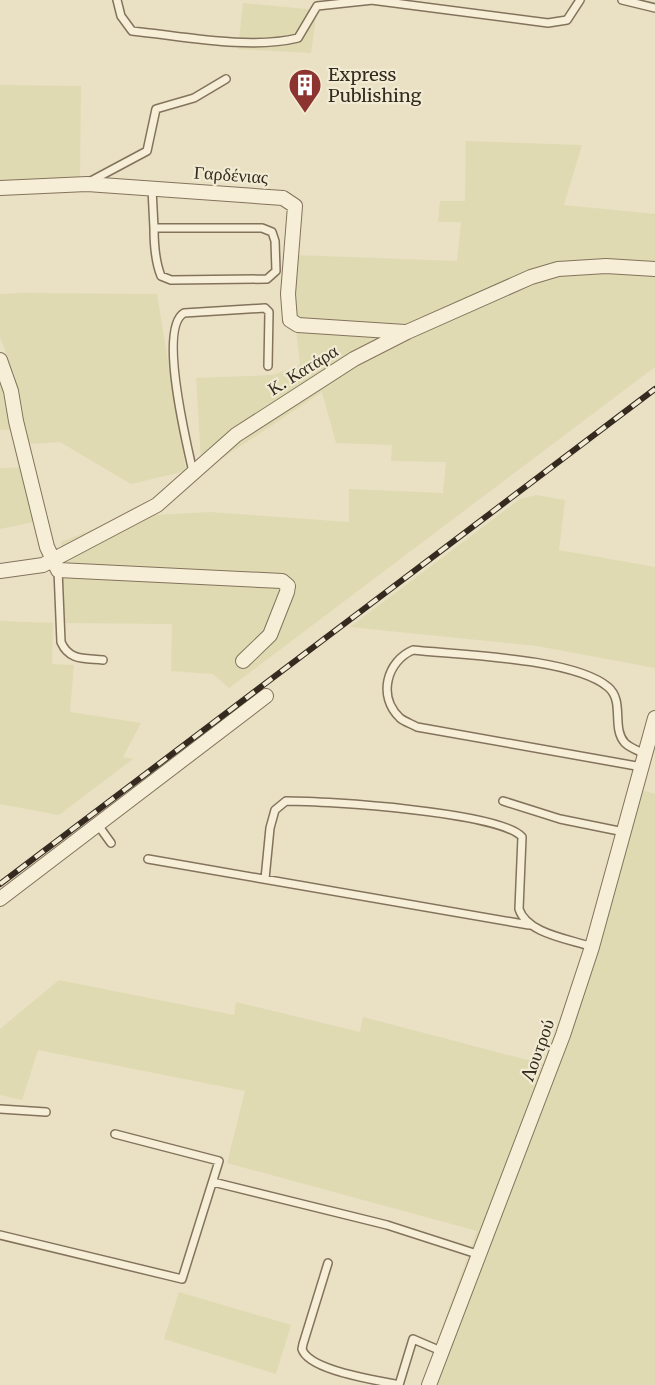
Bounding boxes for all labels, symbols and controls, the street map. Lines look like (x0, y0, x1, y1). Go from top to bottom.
place label: Express Publishing (328, 63, 422, 107)
building icon: Express Publishing (287, 67, 323, 114)
street label: Γαρδένιας (193, 160, 269, 189)
street label: Κ. Κατάρα (263, 339, 343, 400)
street label: Λουτρού (515, 1016, 559, 1085)

